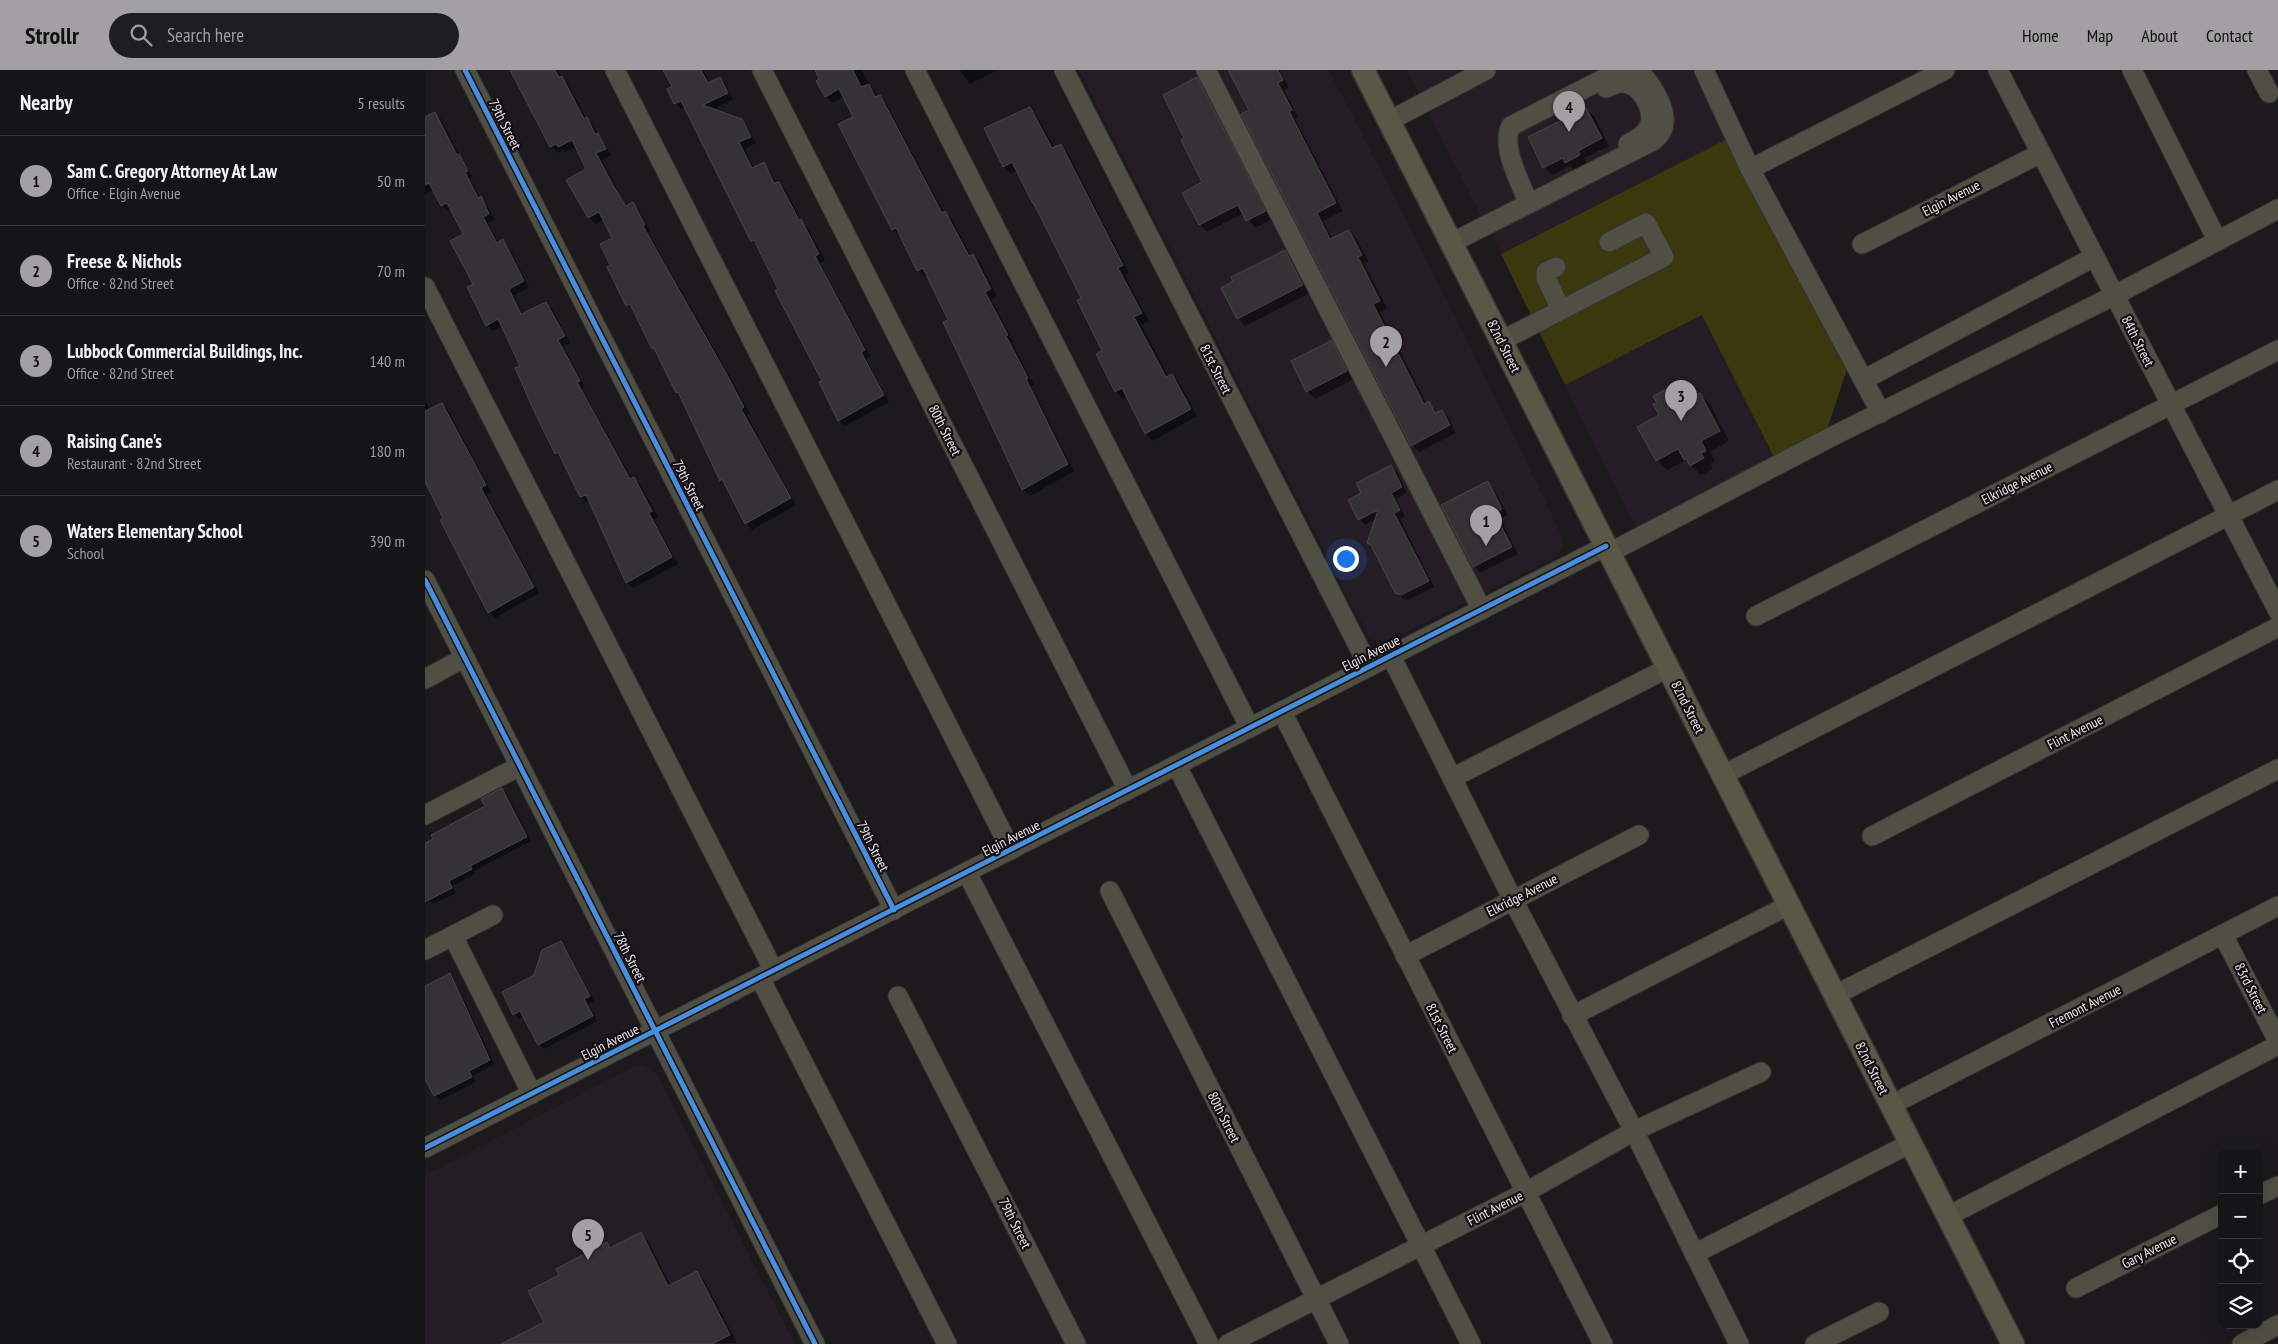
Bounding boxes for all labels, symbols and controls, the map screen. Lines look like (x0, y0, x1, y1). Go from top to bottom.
search box (109, 13, 459, 58)
text: Strollr (25, 20, 79, 51)
icon: search (127, 21, 155, 49)
text: Search here (167, 23, 244, 47)
text: Home (2022, 24, 2059, 47)
text: Map (2087, 24, 2113, 47)
text: About (2141, 24, 2178, 47)
text: Contact (2206, 24, 2253, 47)
text: Nearby (20, 89, 73, 116)
pin: 4 (1553, 91, 1585, 132)
text: 5 results (358, 93, 405, 113)
street label: 79th Street (485, 96, 525, 153)
text: Sam C. Gregory Attorney At Law (67, 159, 277, 183)
text: 1 (32, 171, 40, 191)
text: 50 m (377, 171, 405, 191)
street label: Elgin Avenue (1919, 176, 1983, 220)
text: Office · Elgin Avenue (67, 183, 181, 203)
text: Freese & Nichols (67, 249, 182, 273)
text: 2 (32, 261, 40, 281)
text: 70 m (377, 261, 405, 281)
text: Office · 82nd Street (67, 273, 174, 293)
street label: 84th Street (2118, 313, 2158, 370)
street label: 82nd Street (1483, 317, 1525, 376)
pin: 2 (1370, 326, 1402, 367)
text: Lubbock Commercial Buildings, Inc. (67, 339, 303, 363)
street label: 81st Street (1196, 341, 1236, 397)
text: 3 (32, 351, 40, 371)
text: 140 m (370, 351, 405, 371)
text: Office · 82nd Street (67, 363, 174, 383)
pin: 3 (1665, 380, 1697, 421)
street label: 80th Street (925, 402, 965, 459)
text: Raising Cane's (67, 429, 162, 453)
text: 4 (32, 441, 40, 461)
text: 180 m (370, 441, 405, 461)
text: Restaurant · 82nd Street (67, 453, 201, 473)
street label: 79th Street (669, 457, 709, 514)
street label: Elkridge Avenue (1978, 457, 2056, 509)
pin: 1 (1470, 505, 1502, 546)
text: Waters Elementary School (67, 519, 243, 543)
text: 5 (32, 531, 40, 551)
text: 390 m (370, 531, 405, 551)
text: School (67, 543, 104, 563)
your location (1333, 546, 1359, 572)
street label: Elgin Avenue (1339, 631, 1403, 675)
street label: 82nd Street (1667, 678, 1709, 737)
street label: Flint Avenue (2044, 710, 2106, 754)
street label: Elgin Avenue (979, 816, 1043, 860)
street label: 79th Street (853, 818, 893, 875)
street label: Elkridge Avenue (1483, 869, 1561, 921)
street label: 78th Street (610, 929, 650, 986)
street label: 83rd Street (2231, 960, 2271, 1016)
street label: Fremont Avenue (2046, 980, 2124, 1032)
street label: 81st Street (1422, 1000, 1462, 1056)
street label: Elgin Avenue (578, 1020, 642, 1064)
street label: 82nd Street (1851, 1039, 1893, 1098)
street label: 80th Street (1204, 1089, 1244, 1146)
map controls (2218, 1149, 2263, 1329)
button: + (2218, 1149, 2263, 1194)
street label: Flint Avenue (1464, 1186, 1526, 1230)
button: − (2218, 1194, 2263, 1239)
street label: 79th Street (995, 1195, 1035, 1252)
pin: 5 (572, 1219, 604, 1260)
street label: Gary Avenue (2119, 1229, 2180, 1272)
button: locate (2218, 1239, 2263, 1284)
button: layers (2218, 1284, 2263, 1329)

